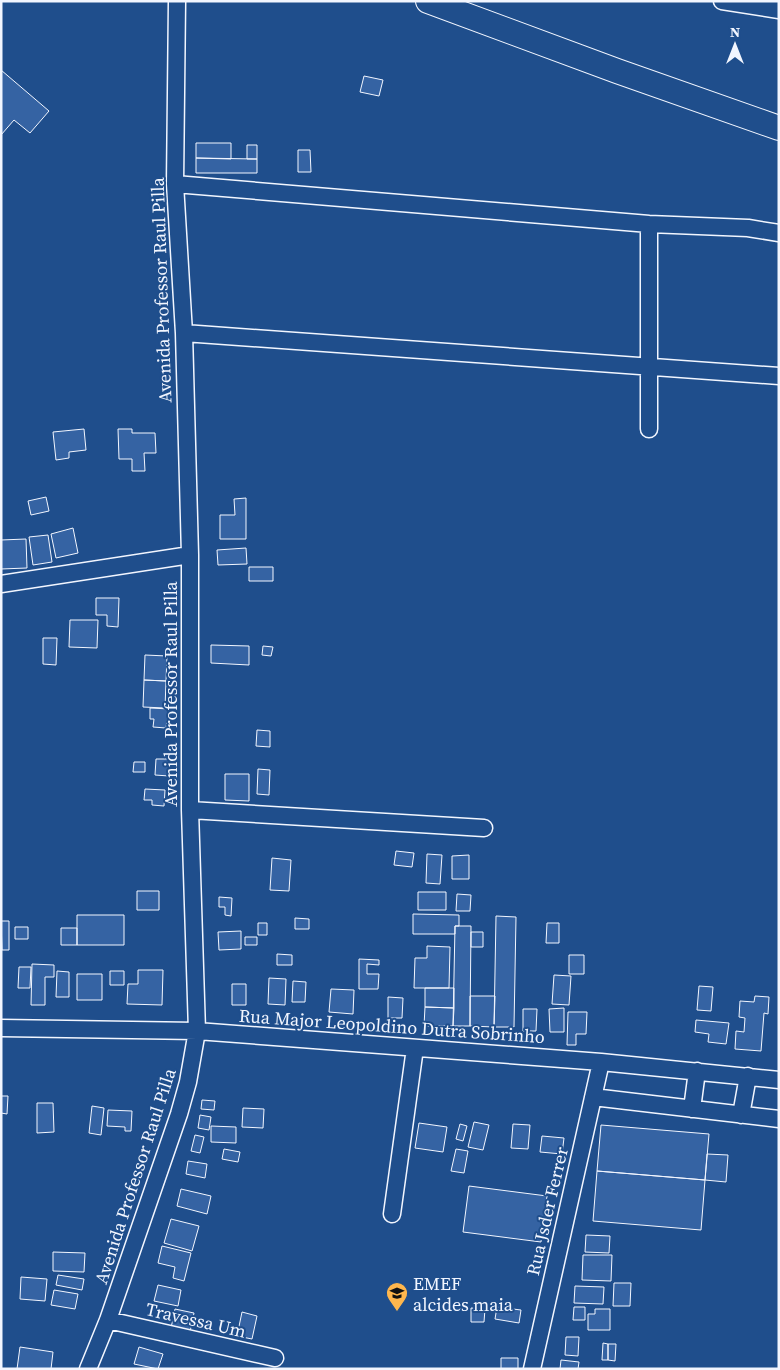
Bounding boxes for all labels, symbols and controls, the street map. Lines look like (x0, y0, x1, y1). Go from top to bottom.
north arrow (710, 20, 760, 70)
text: N (730, 22, 740, 42)
street label: Avenida Professor Raul Pilla (145, 176, 177, 403)
street label: Avenida Professor Raul Pilla (158, 580, 183, 807)
street label: Rua Major Leopoldino Dutra Sobrinho (238, 1003, 546, 1049)
street label: Avenida Professor Raul Pilla (88, 1064, 182, 1287)
street label: Rua Jsder Ferrer (520, 1144, 574, 1278)
place label: EMEF alcides maia (413, 1271, 514, 1317)
school or university icon: EMEF alcides maia (385, 1281, 409, 1312)
street label: Travessa Um (143, 1296, 249, 1344)

